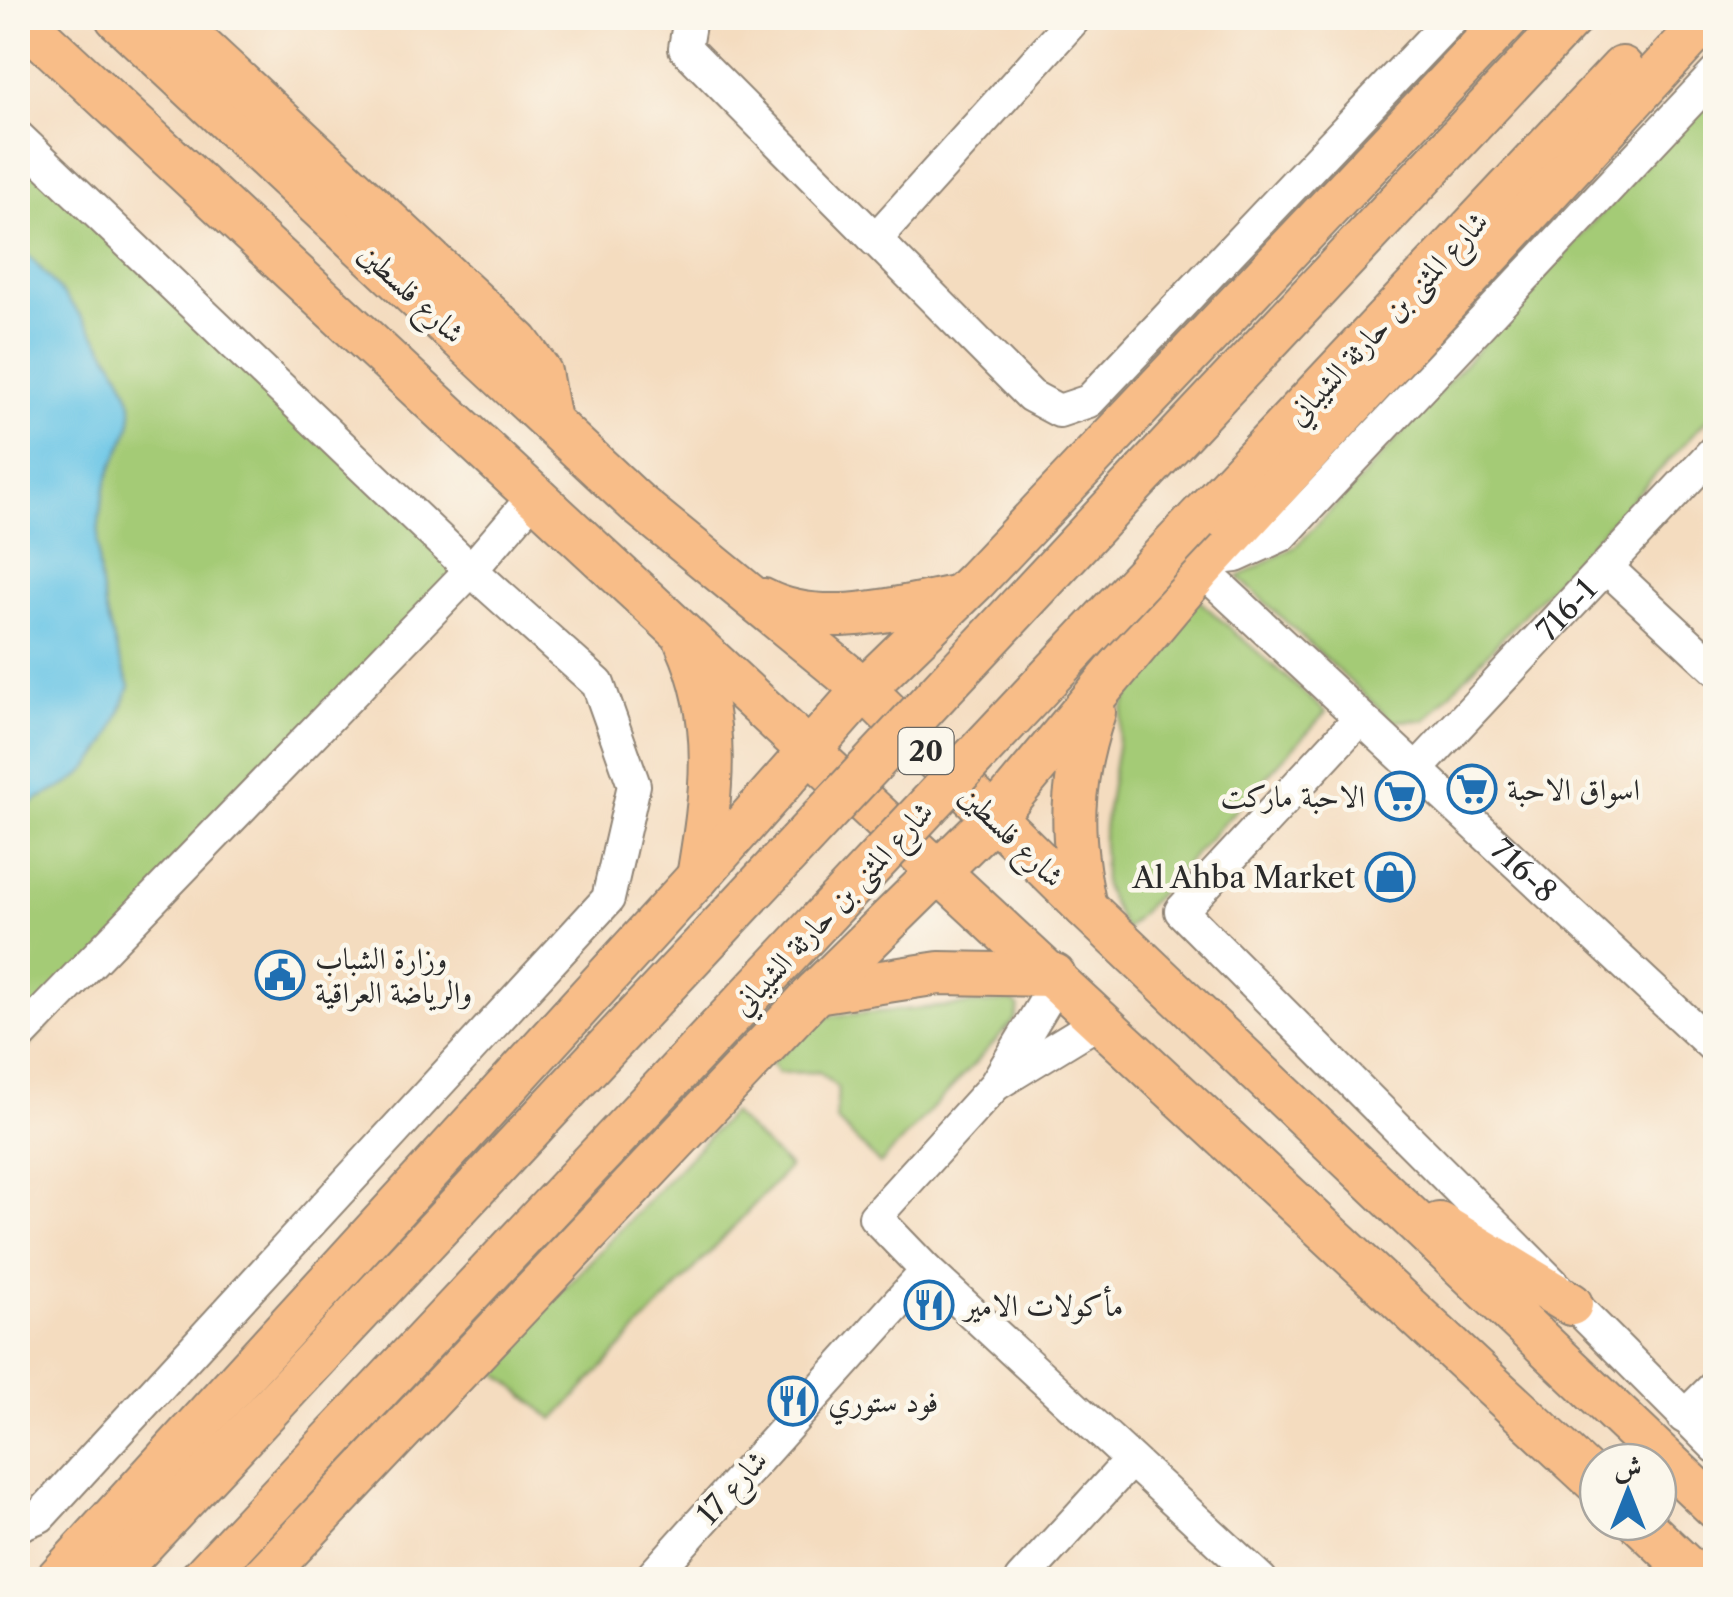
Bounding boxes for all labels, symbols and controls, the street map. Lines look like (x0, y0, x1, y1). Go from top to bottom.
street label: شارع المثنى بن حارثة الشيباني (1278, 203, 1501, 437)
street label: شارع فلسطين (347, 235, 473, 356)
street label: 716-1 (1528, 570, 1604, 648)
road number: 20 (898, 728, 954, 774)
supermarket icon: اسواق الاحبة (1446, 763, 1498, 815)
supermarket icon: الاحبة ماركت (1374, 770, 1426, 822)
place label: اسواق الاحبة (1507, 771, 1640, 809)
street label: شارع فلسطين (947, 777, 1072, 900)
place label: الاحبة ماركت (1221, 778, 1365, 815)
street label: شارع المثنى بن حارثة الشيباني (723, 793, 946, 1027)
street label: 716-8 (1484, 831, 1565, 910)
shop icon: Al Ahba Market (1364, 851, 1416, 903)
place label: Al Ahba Market (1131, 859, 1355, 896)
place label: وزارة الشباب والرياضة العراقية (315, 940, 472, 1012)
public building icon: وزارة الشباب والرياضة العراقية (254, 949, 306, 1001)
restaurant icon: مأكولات الامير (903, 1279, 955, 1331)
place label: مأكولات الامير (961, 1285, 1123, 1325)
restaurant icon: فود ستوري (767, 1375, 819, 1427)
place label: فود ستوري (828, 1383, 938, 1426)
street label: شارع 17 (689, 1442, 780, 1537)
north arrow (1578, 1442, 1678, 1542)
text: ش (1614, 1450, 1642, 1484)

